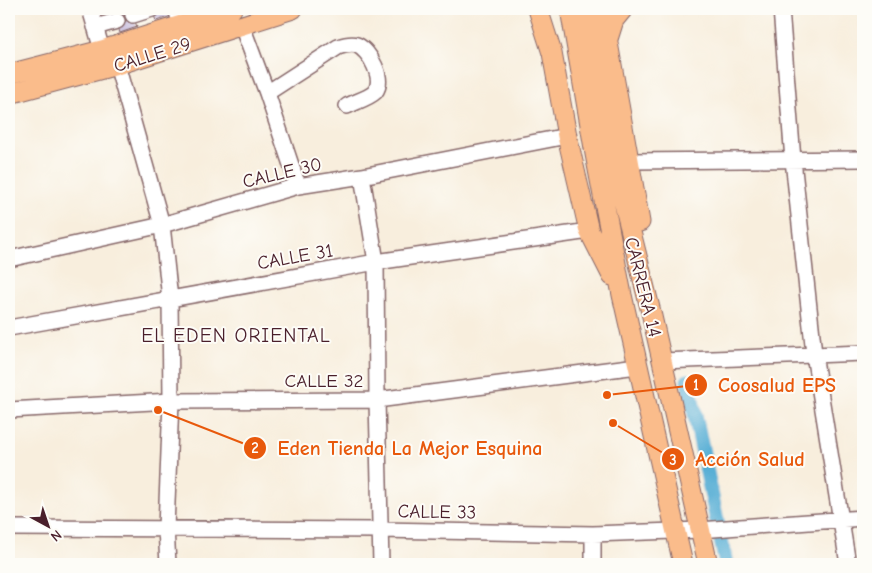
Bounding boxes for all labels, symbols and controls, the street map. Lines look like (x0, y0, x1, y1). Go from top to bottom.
street label: CALLE 29 (111, 33, 194, 77)
street label: CALLE 30 (240, 153, 324, 193)
street label: CARRERA 14 (620, 235, 666, 339)
street label: CALLE 31 (256, 239, 335, 274)
district label: EL EDEN ORIENTAL (141, 324, 331, 347)
callout: Coosalud EPS (683, 367, 846, 402)
street label: CALLE 32 (284, 370, 364, 392)
text: Coosalud EPS (718, 374, 836, 397)
text: 1 (693, 376, 699, 394)
callout: Eden Tienda La Mejor Esquina (242, 431, 552, 466)
text: Eden Tienda La Mejor Esquina (278, 437, 542, 460)
text: 2 (251, 439, 259, 457)
callout: Acción Salud (660, 442, 815, 477)
text: Acción Salud (695, 448, 805, 471)
text: 3 (669, 451, 677, 469)
north arrow (22, 500, 72, 550)
street label: CALLE 33 (397, 500, 477, 524)
text: N (47, 526, 65, 545)

